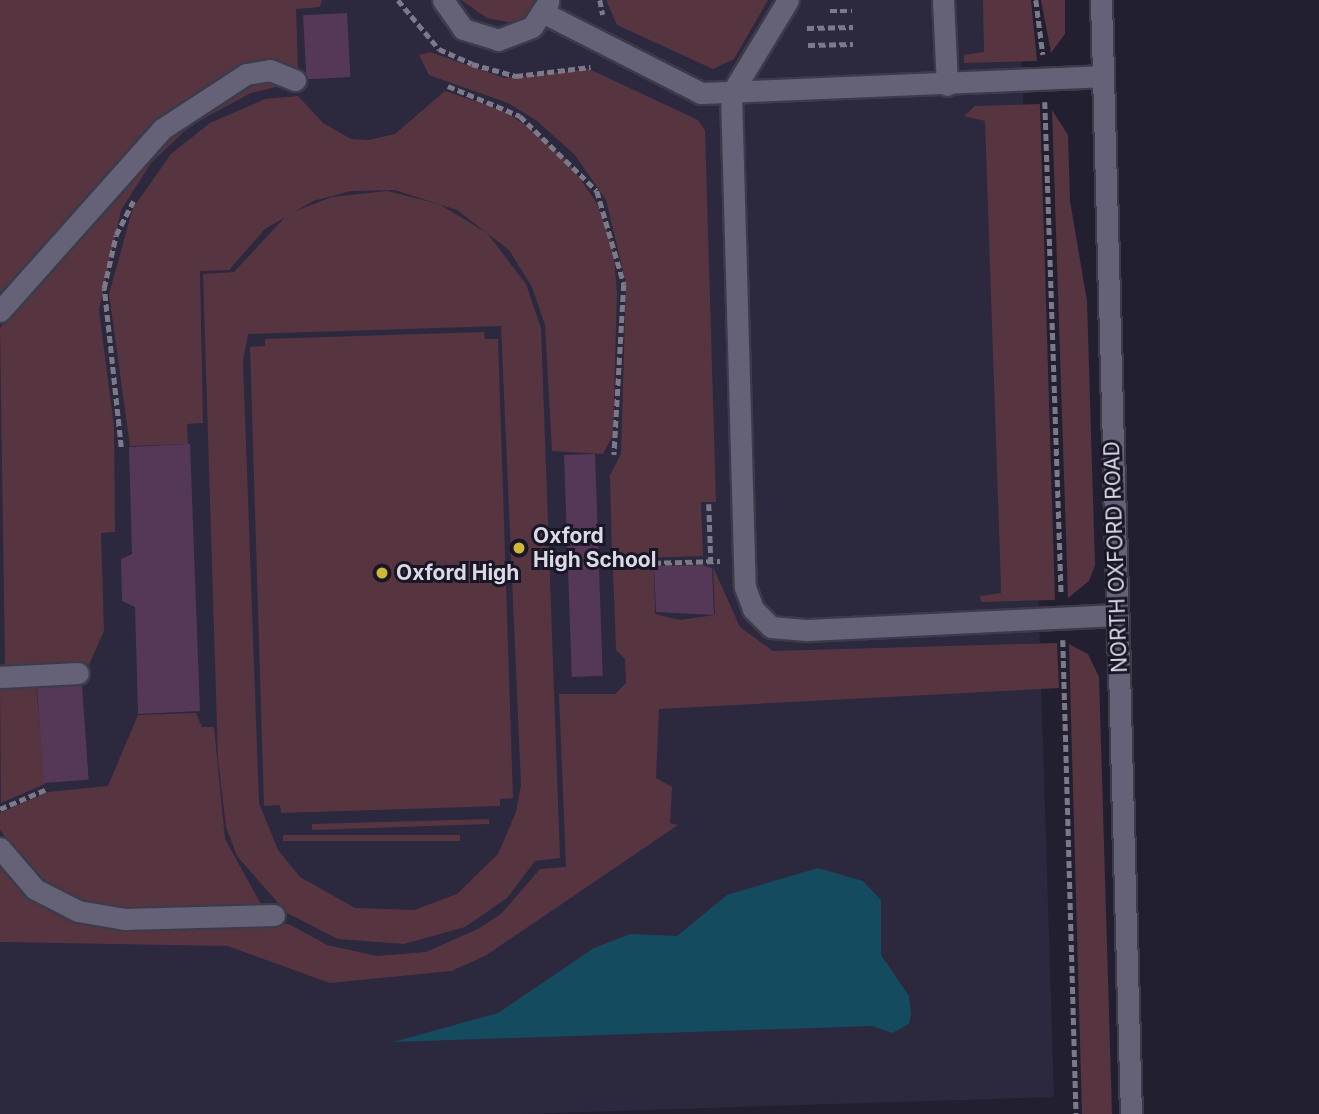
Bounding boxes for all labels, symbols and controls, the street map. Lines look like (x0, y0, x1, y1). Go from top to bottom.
street label: NORTH OXFORD ROAD (1099, 441, 1133, 673)
place label: Oxford High School (533, 523, 656, 573)
marker: Oxford High School (511, 540, 527, 556)
place label: Oxford High (396, 560, 519, 586)
marker: Oxford High (374, 565, 390, 581)

